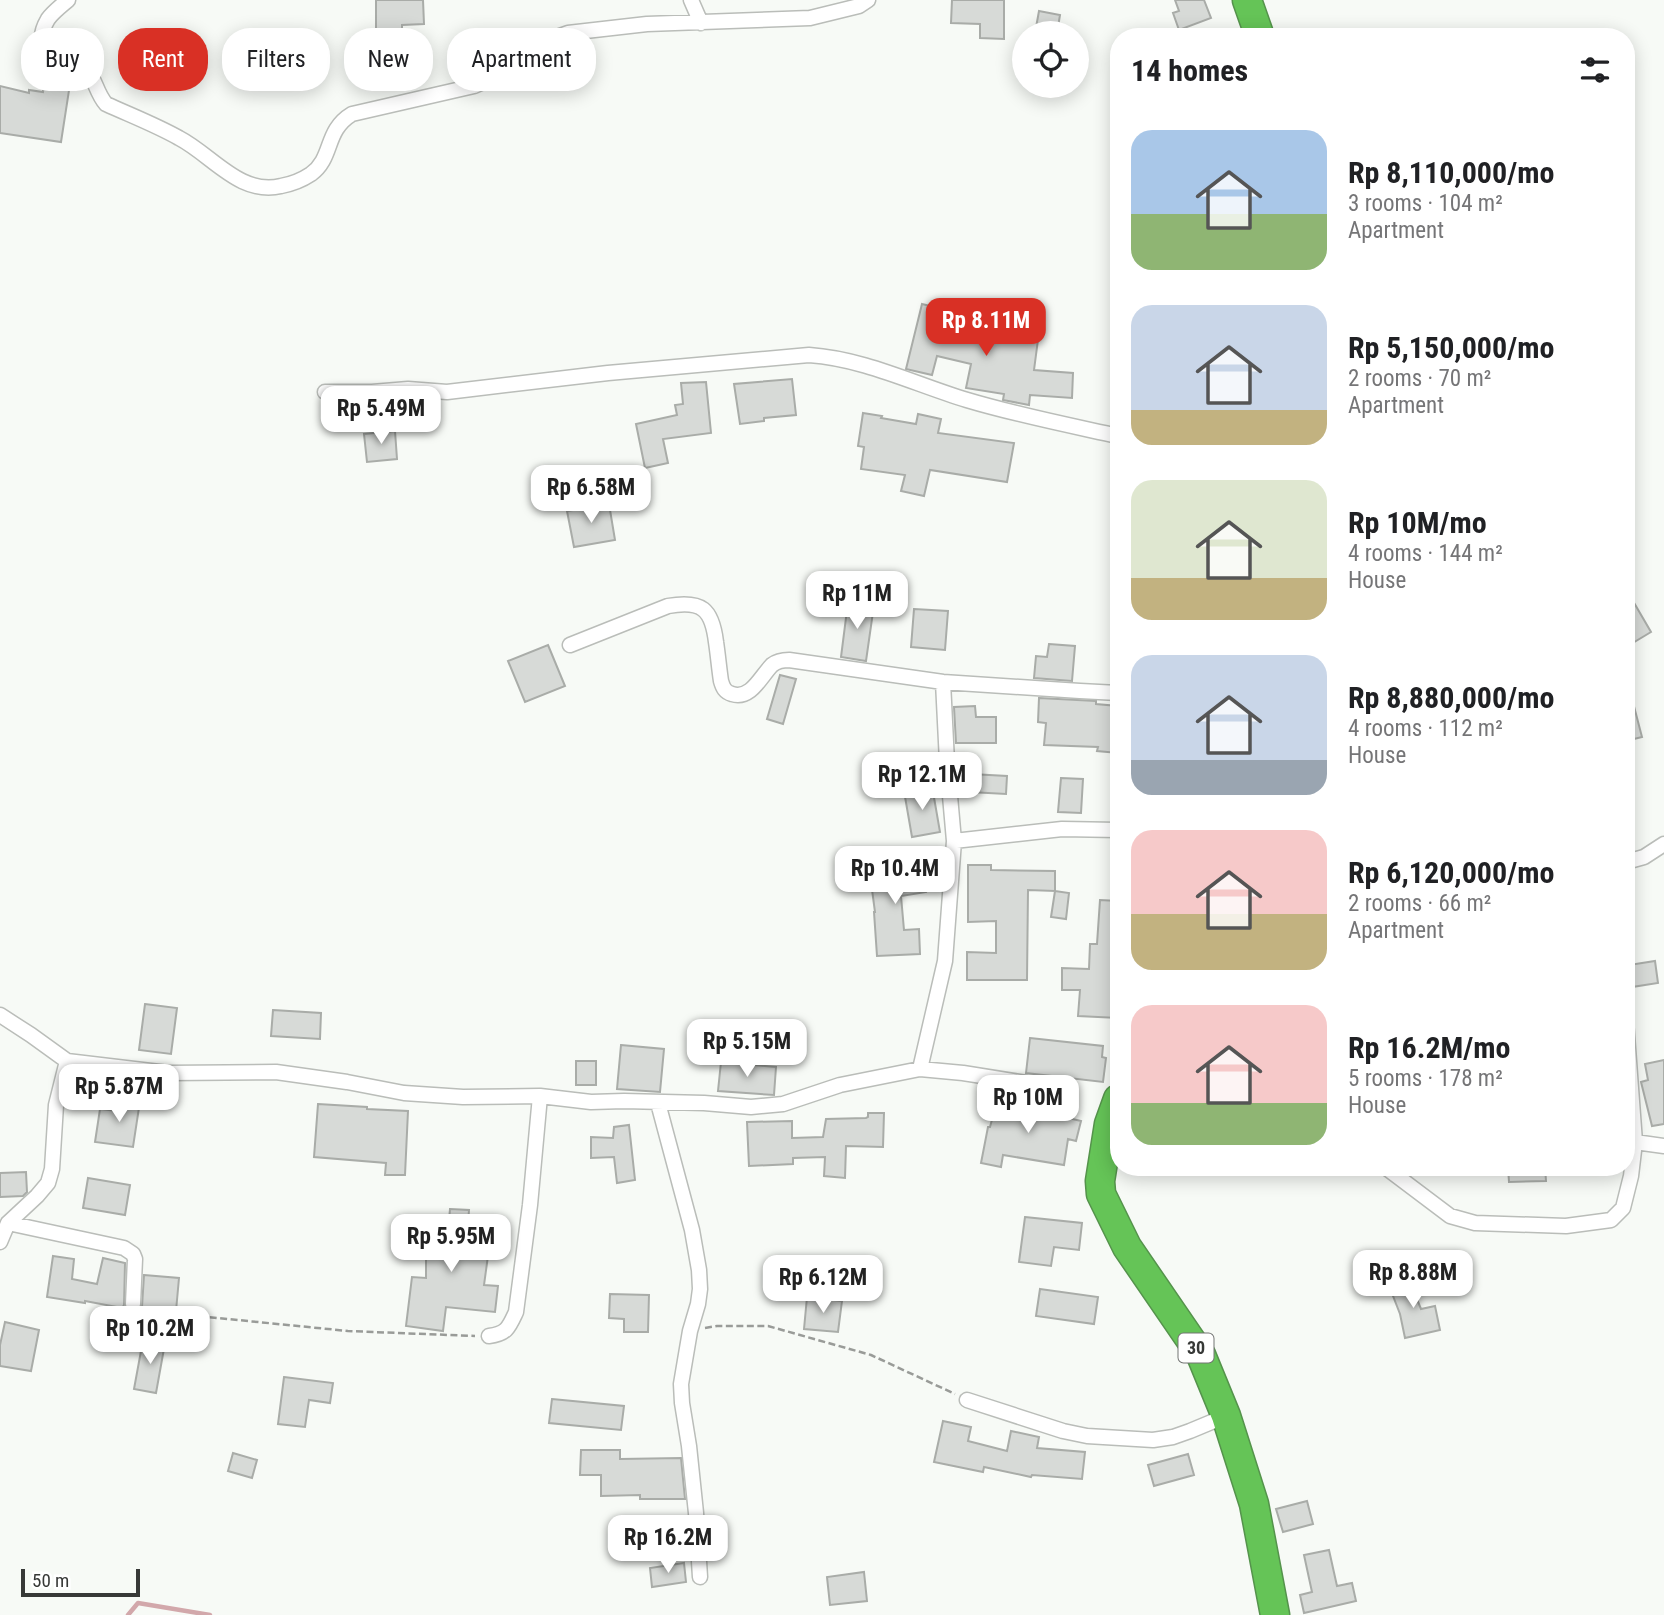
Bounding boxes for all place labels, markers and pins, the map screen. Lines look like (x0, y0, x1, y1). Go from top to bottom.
pin: Rp 8.11M (914, 298, 1058, 358)
pin: Rp 5.49M (309, 386, 453, 446)
pin: Rp 6.58M (519, 466, 663, 525)
pin: Rp 11M (800, 572, 914, 631)
pin: Rp 12.1M (850, 752, 994, 812)
pin: Rp 10.4M (823, 846, 967, 906)
pin: Rp 5.15M (675, 1020, 819, 1079)
pin: Rp 5.87M (47, 1064, 191, 1124)
pin: Rp 10M (971, 1076, 1085, 1135)
pin: Rp 5.95M (379, 1214, 523, 1274)
pin: Rp 8.88M (1341, 1250, 1485, 1310)
pin: Rp 6.12M (751, 1256, 895, 1315)
pin: Rp 10.2M (78, 1306, 222, 1366)
pin: Rp 16.2M (596, 1516, 740, 1575)

